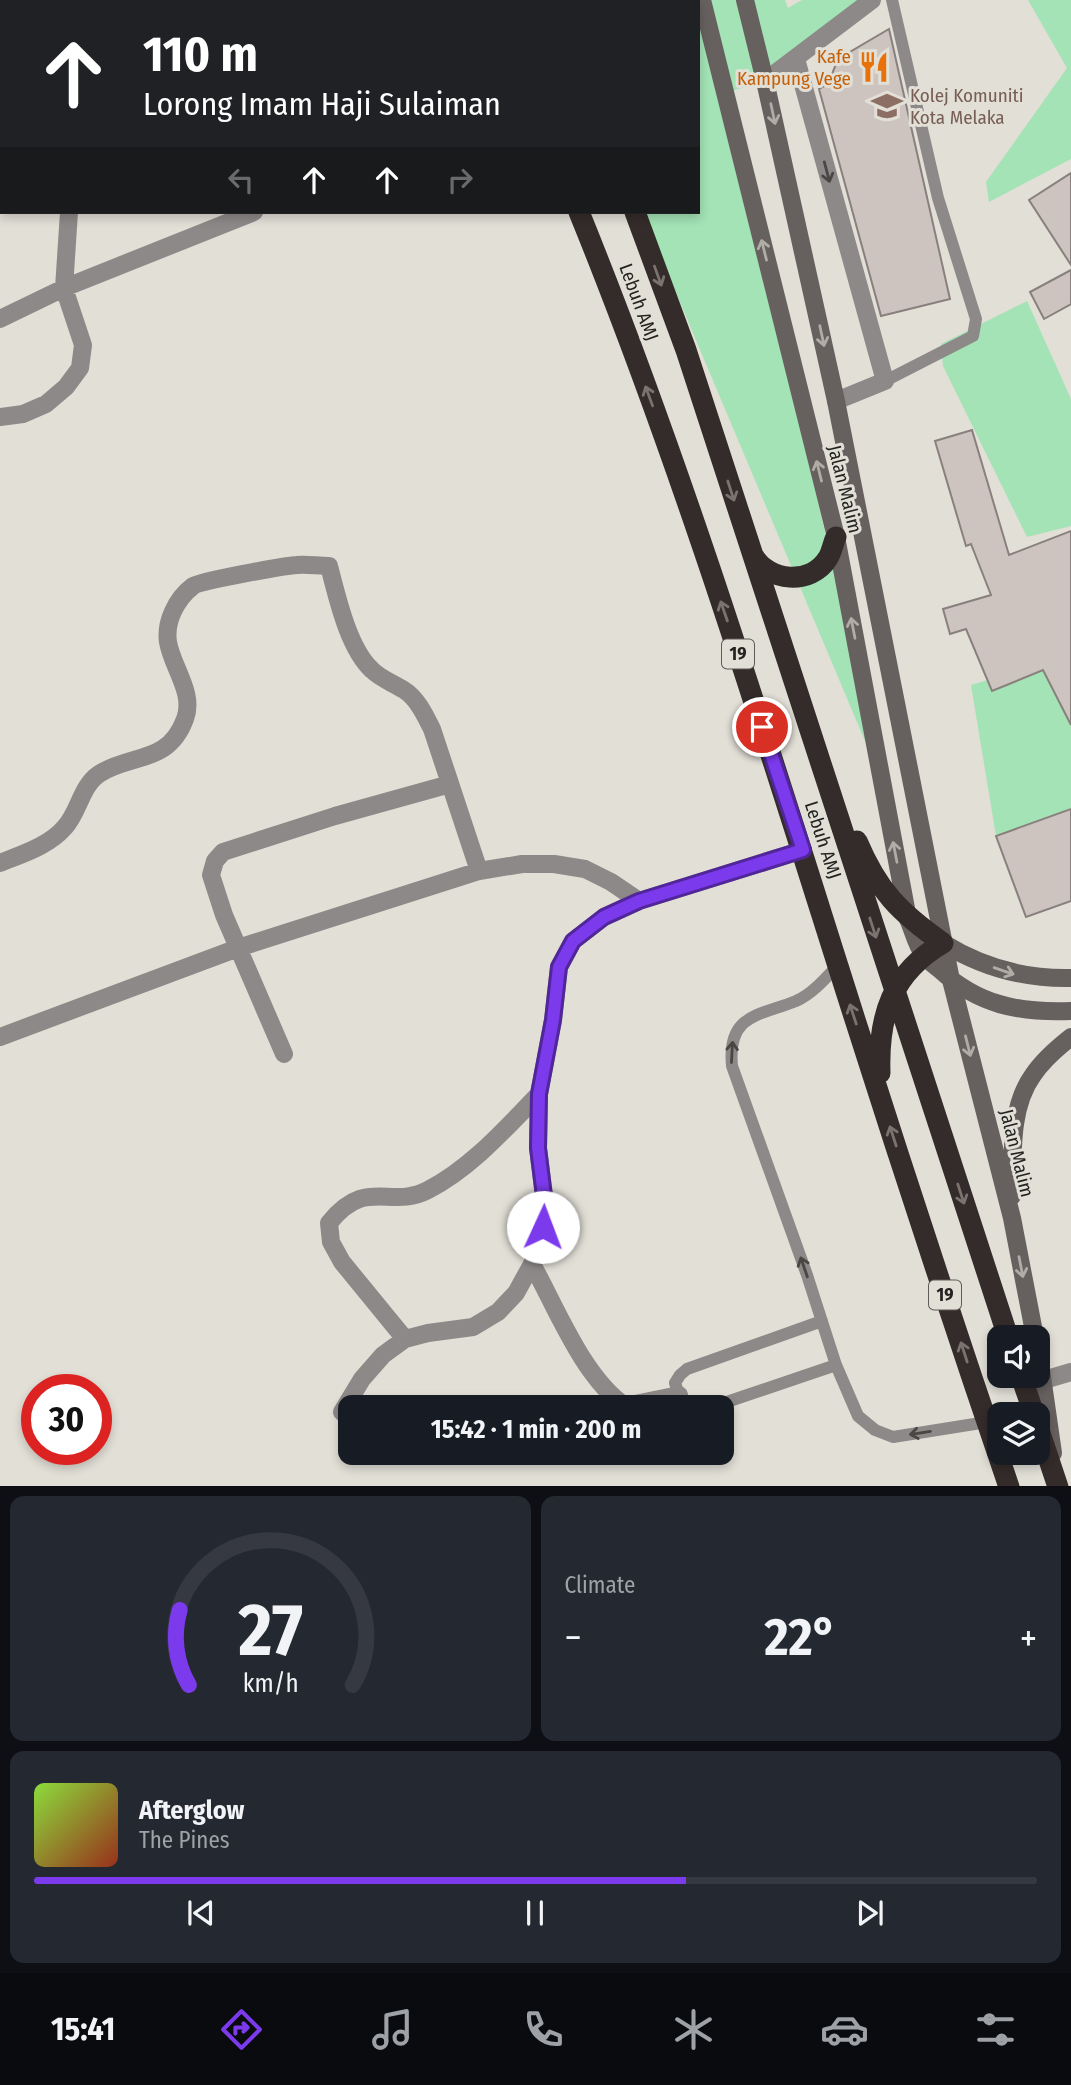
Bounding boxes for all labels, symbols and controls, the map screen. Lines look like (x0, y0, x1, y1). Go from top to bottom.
text: 110 m (143, 25, 258, 84)
icon: ahead (28, 28, 119, 119)
place label: Kafe Kampung Vege (737, 45, 851, 90)
restaurant icon: Kafe Kampung Vege (857, 50, 891, 84)
place label: Kolej Komuniti Kota Melaka (910, 84, 1023, 129)
text: Lorong Imam Haji Sulaiman (143, 85, 501, 123)
school or university icon: Kolej Komuniti Kota Melaka (870, 89, 904, 123)
one-way arrow (766, 102, 780, 125)
icon: left (222, 161, 260, 199)
icon: ahead (295, 161, 333, 199)
icon: ahead (368, 161, 406, 199)
icon: right (441, 161, 479, 199)
one-way arrow (822, 161, 835, 183)
one-way arrow (757, 239, 770, 262)
street label: Lebuh AMJ (614, 260, 664, 344)
one-way arrow (653, 264, 666, 286)
one-way arrow (815, 324, 829, 347)
one-way arrow (642, 386, 654, 408)
street label: Jalan Malim (823, 443, 867, 535)
one-way arrow (812, 460, 825, 483)
one-way arrow (726, 480, 738, 502)
one-way arrow (717, 601, 729, 623)
one-way arrow (846, 617, 859, 640)
road number: 19 (722, 640, 754, 668)
pin (732, 697, 792, 757)
icon: arrive (743, 708, 781, 746)
street label: Lebuh AMJ (800, 798, 846, 882)
one-way arrow (888, 841, 902, 863)
one-way arrow (868, 917, 881, 939)
one-way arrow (993, 966, 1015, 978)
one-way arrow (846, 1004, 859, 1026)
one-way arrow (962, 1034, 975, 1057)
one-way arrow (726, 1041, 739, 1064)
street label: Jalan Malim (995, 1107, 1039, 1199)
one-way arrow (886, 1125, 899, 1147)
one-way arrow (956, 1182, 968, 1204)
position arrow (506, 1190, 580, 1264)
one-way arrow (1015, 1255, 1029, 1278)
one-way arrow (797, 1256, 809, 1278)
road number: 19 (929, 1280, 961, 1310)
map controls (987, 1325, 1050, 1465)
button: sound (987, 1325, 1050, 1388)
one-way arrow (957, 1342, 969, 1364)
speed limit sign: 30 (21, 1374, 112, 1465)
button: layers (987, 1402, 1050, 1465)
text: 15:42 · 1 min · 200 m (431, 1414, 641, 1445)
one-way arrow (909, 1427, 931, 1440)
text: Climate (565, 1571, 635, 1599)
text: 27 (237, 1587, 302, 1674)
text: 22° (764, 1606, 837, 1669)
text: − (565, 1615, 582, 1661)
text: + (1020, 1615, 1037, 1661)
text: km/h (242, 1668, 298, 1698)
text: Afterglow (139, 1795, 244, 1826)
text: The Pines (139, 1826, 230, 1854)
icon: previous (182, 1894, 220, 1932)
icon: pause (516, 1894, 554, 1932)
icon: next (851, 1894, 889, 1932)
icon: directions (217, 2005, 266, 2054)
icon: music (368, 2005, 417, 2054)
icon: phone (519, 2005, 568, 2054)
icon: climate (669, 2005, 718, 2054)
icon: car (820, 2005, 869, 2054)
icon: filters (971, 2005, 1020, 2054)
text: 15:41 (51, 2010, 115, 2048)

